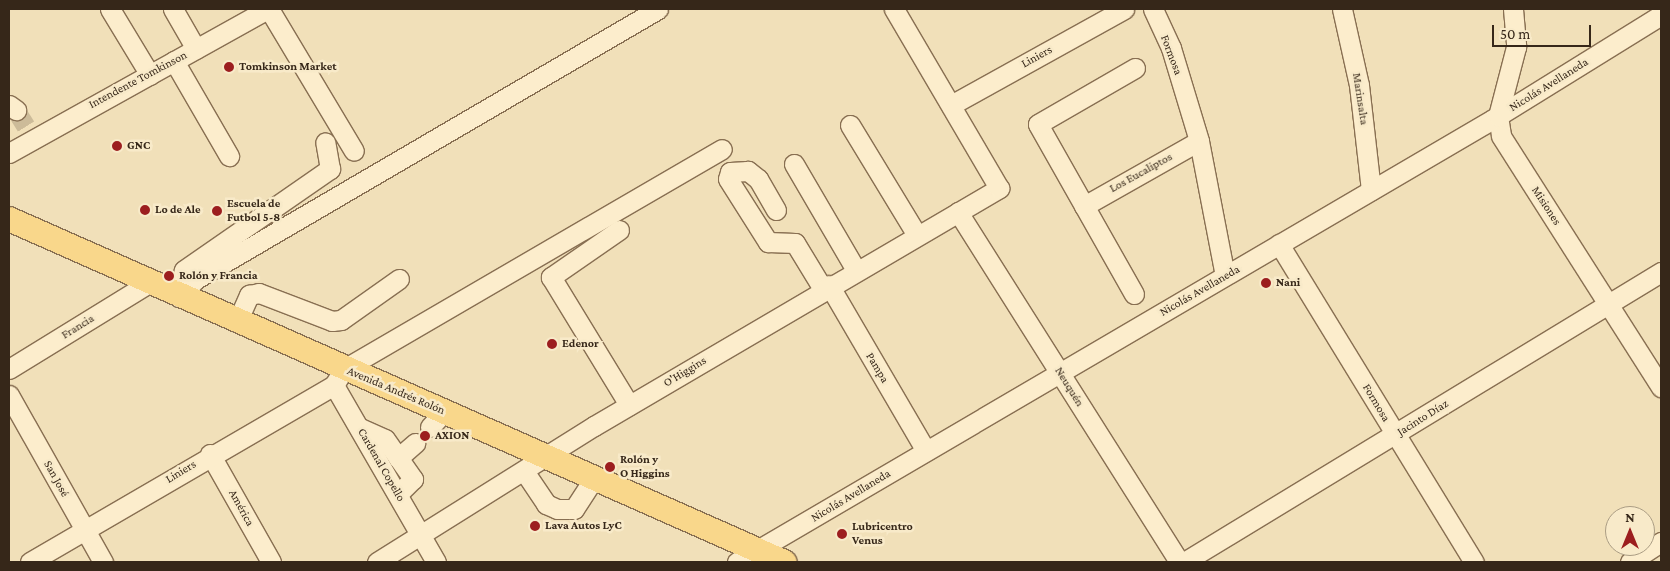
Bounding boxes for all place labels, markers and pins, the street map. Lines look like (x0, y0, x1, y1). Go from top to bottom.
place label: Tomkinson Market (239, 60, 337, 74)
marker: Tomkinson Market (223, 61, 235, 73)
place label: GNC (127, 139, 150, 153)
marker: GNC (111, 140, 123, 152)
place label: Escuela de Futbol 5-8 (227, 197, 280, 225)
place label: Lo de Ale (155, 203, 201, 217)
marker: Lo de Ale (139, 204, 151, 216)
marker: Escuela de Futbol 5-8 (211, 205, 223, 217)
place label: Rolón y Francia (179, 269, 258, 283)
marker: Rolón y Francia (163, 270, 175, 282)
place label: Nani (1276, 276, 1300, 290)
marker: Nani (1260, 277, 1272, 289)
place label: Edenor (562, 337, 599, 351)
marker: Edenor (546, 338, 558, 350)
place label: AXION (435, 429, 469, 443)
marker: AXION (419, 430, 431, 442)
place label: Rolón y O Higgins (620, 453, 670, 481)
marker: Rolón y O Higgins (604, 461, 616, 473)
place label: Lava Autos LyC (545, 519, 622, 533)
marker: Lava Autos LyC (529, 520, 541, 532)
place label: Lubricentro Venus (852, 520, 913, 548)
marker: Lubricentro Venus (836, 528, 848, 540)

